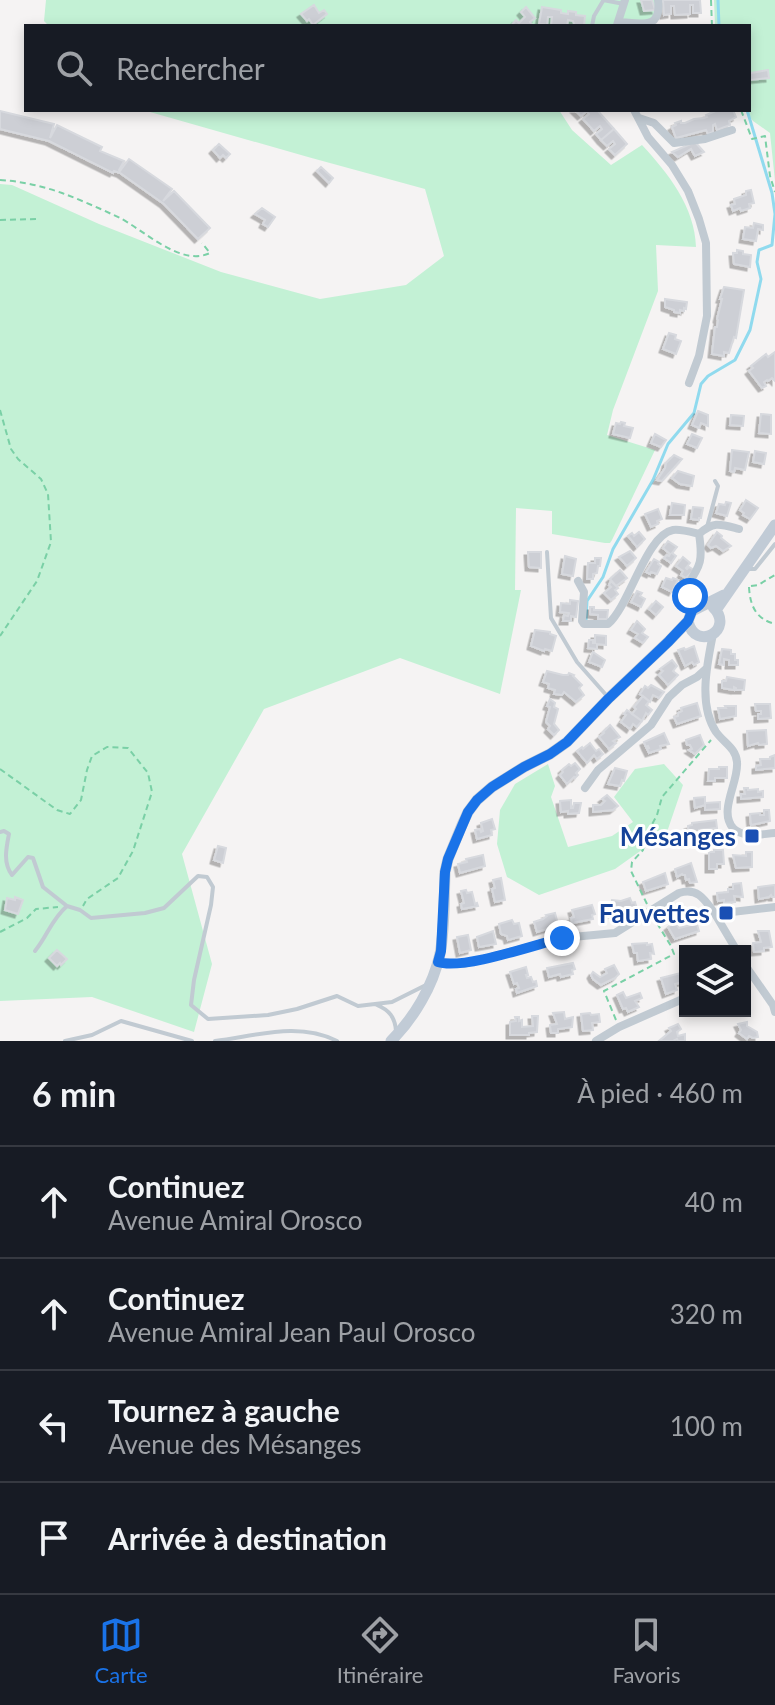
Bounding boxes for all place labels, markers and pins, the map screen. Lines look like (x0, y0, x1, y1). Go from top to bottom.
place label: Mésanges (620, 820, 736, 852)
marker: Mésanges (743, 827, 761, 845)
place label: Fauvettes (599, 897, 710, 929)
marker: Fauvettes (717, 904, 735, 922)

